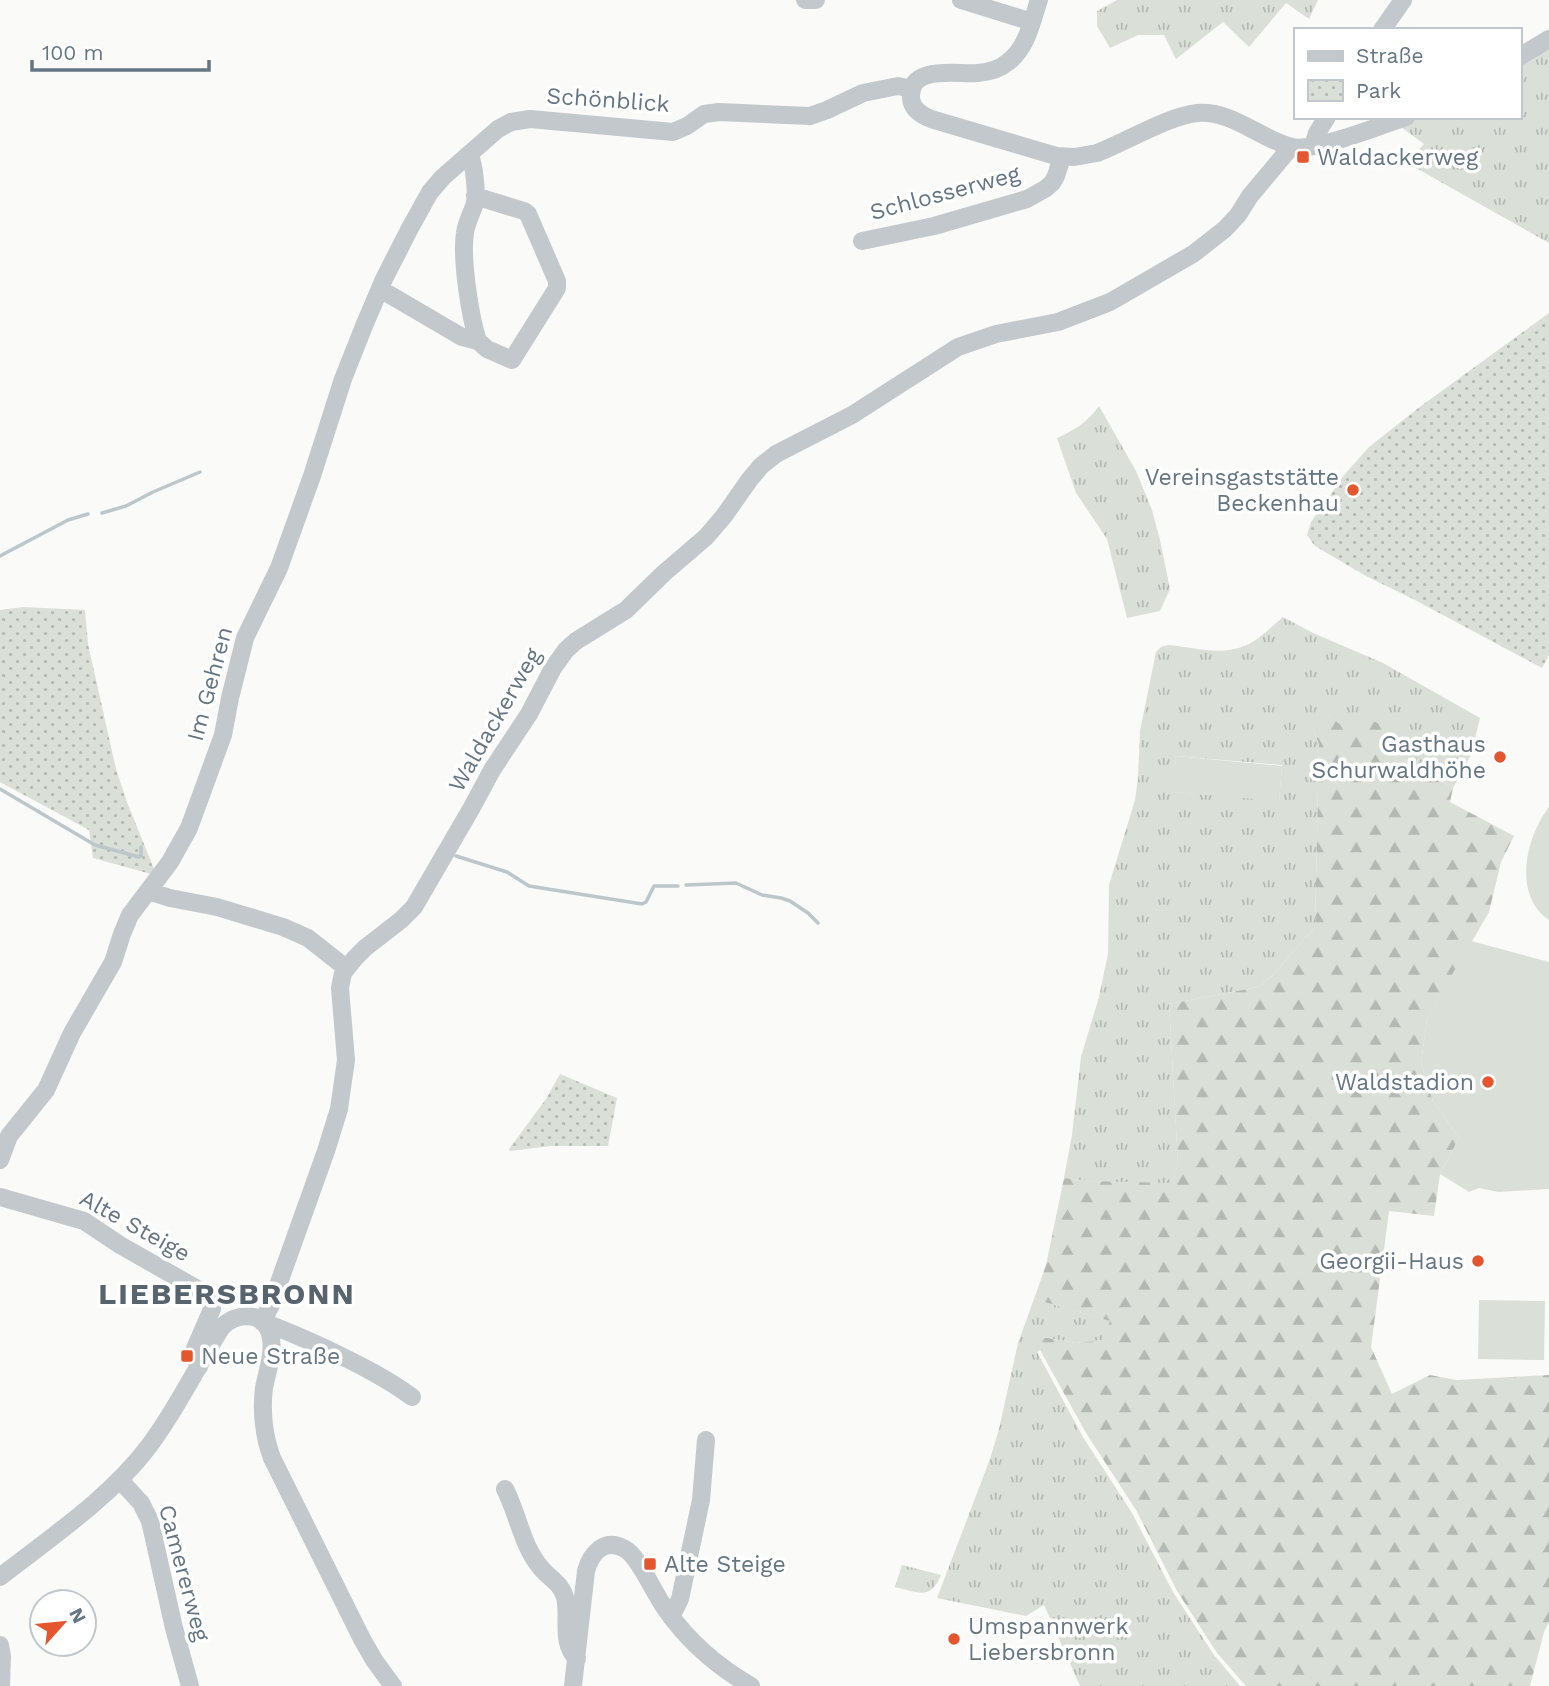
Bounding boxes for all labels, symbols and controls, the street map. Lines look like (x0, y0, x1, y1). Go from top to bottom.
scale bar (32, 28, 208, 72)
legend (1294, 28, 1521, 119)
text: 100 m (42, 40, 104, 65)
text: Straße (1356, 43, 1424, 68)
text: Park (1356, 78, 1401, 103)
street label: Schönblick (546, 82, 670, 118)
place label: Waldackerweg (1317, 144, 1479, 171)
marker: Waldackerweg (1295, 149, 1311, 165)
street label: Schlosserweg (867, 160, 1024, 226)
place label: Vereinsgaststätte Beckenhau (1145, 464, 1339, 517)
marker: Vereinsgaststätte Beckenhau (1345, 482, 1361, 498)
street label: Im Gehren (182, 624, 238, 744)
street label: Waldackerweg (443, 643, 547, 797)
place label: Gasthaus Schurwaldhöhe (1312, 731, 1486, 784)
marker: Gasthaus Schurwaldhöhe (1492, 749, 1508, 765)
place label: Waldstadion (1335, 1069, 1474, 1096)
marker: Waldstadion (1480, 1074, 1496, 1090)
street label: Alte Steige (75, 1185, 195, 1267)
place label: Georgii-Haus (1319, 1248, 1464, 1275)
marker: Georgii-Haus (1470, 1253, 1486, 1269)
district label: LIEBERSBRONN (98, 1276, 356, 1311)
place label: Neue Straße (201, 1343, 340, 1370)
marker: Neue Straße (179, 1348, 195, 1364)
street label: Camererweg (153, 1502, 215, 1645)
place label: Alte Steige (664, 1551, 786, 1578)
marker: Alte Steige (642, 1556, 658, 1572)
north arrow (28, 1588, 98, 1658)
text: N (64, 1604, 91, 1627)
place label: Umspannwerk Liebersbronn (968, 1613, 1129, 1666)
marker: Umspannwerk Liebersbronn (946, 1631, 962, 1647)

